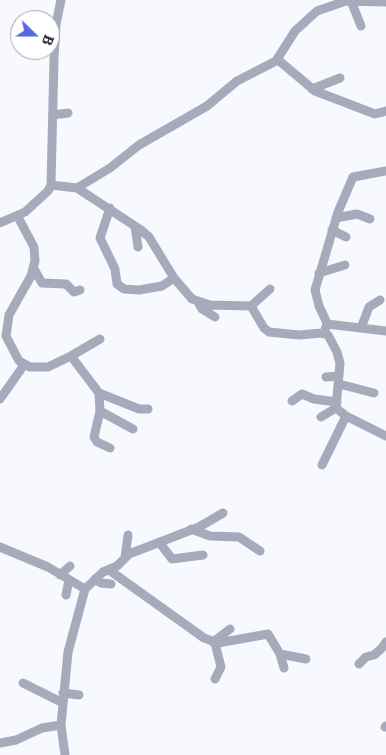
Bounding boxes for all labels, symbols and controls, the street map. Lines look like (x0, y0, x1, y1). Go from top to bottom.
north arrow (10, 10, 60, 60)
text: B (38, 32, 58, 48)

